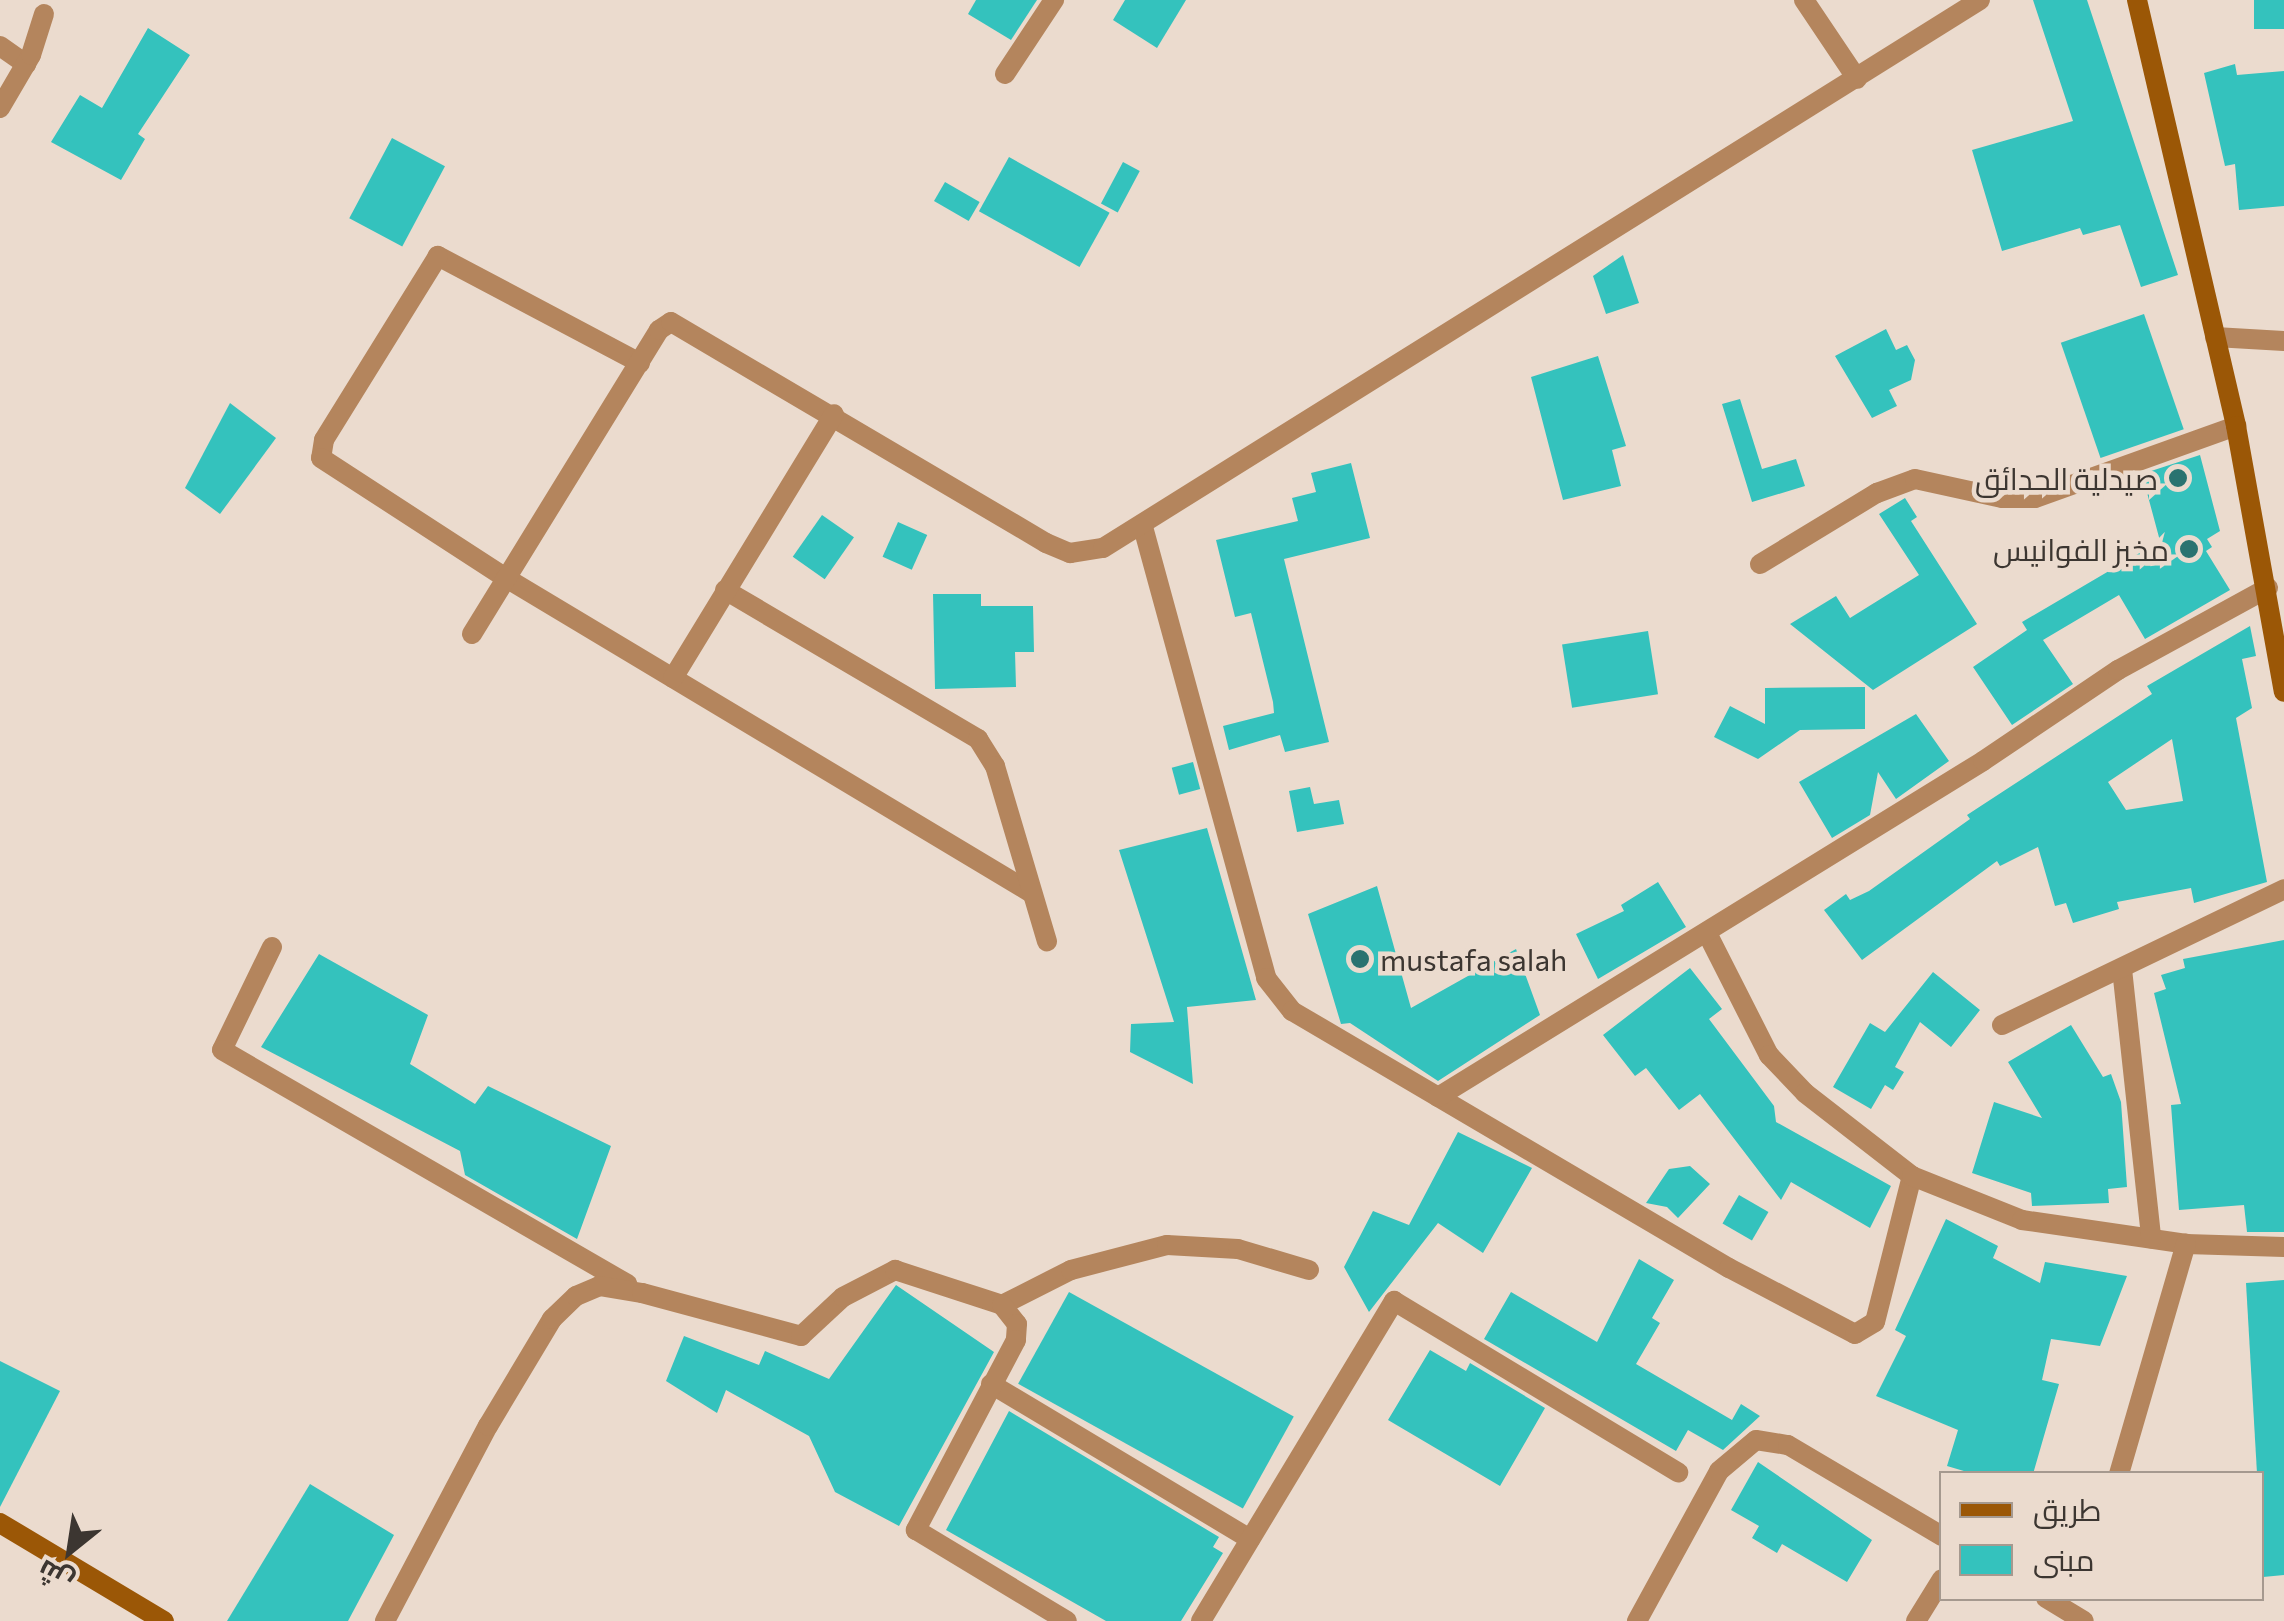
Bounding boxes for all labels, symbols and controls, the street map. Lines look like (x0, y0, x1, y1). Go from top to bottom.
place label: صيدلية الحدائق (1975, 460, 2158, 496)
marker: صيدلية الحدائق (2167, 467, 2189, 489)
place label: مخبز الفوانيس (1993, 531, 2169, 567)
marker: مخبز الفوانيس (2178, 538, 2200, 560)
place label: mustafa salah (1380, 941, 1567, 977)
marker: mustafa salah (1349, 948, 1371, 970)
legend (1939, 1471, 2264, 1601)
text: طريق (2033, 1490, 2102, 1527)
north arrow (20, 1501, 120, 1601)
text: مبنى (2033, 1540, 2094, 1577)
text: ش (31, 1553, 79, 1601)

